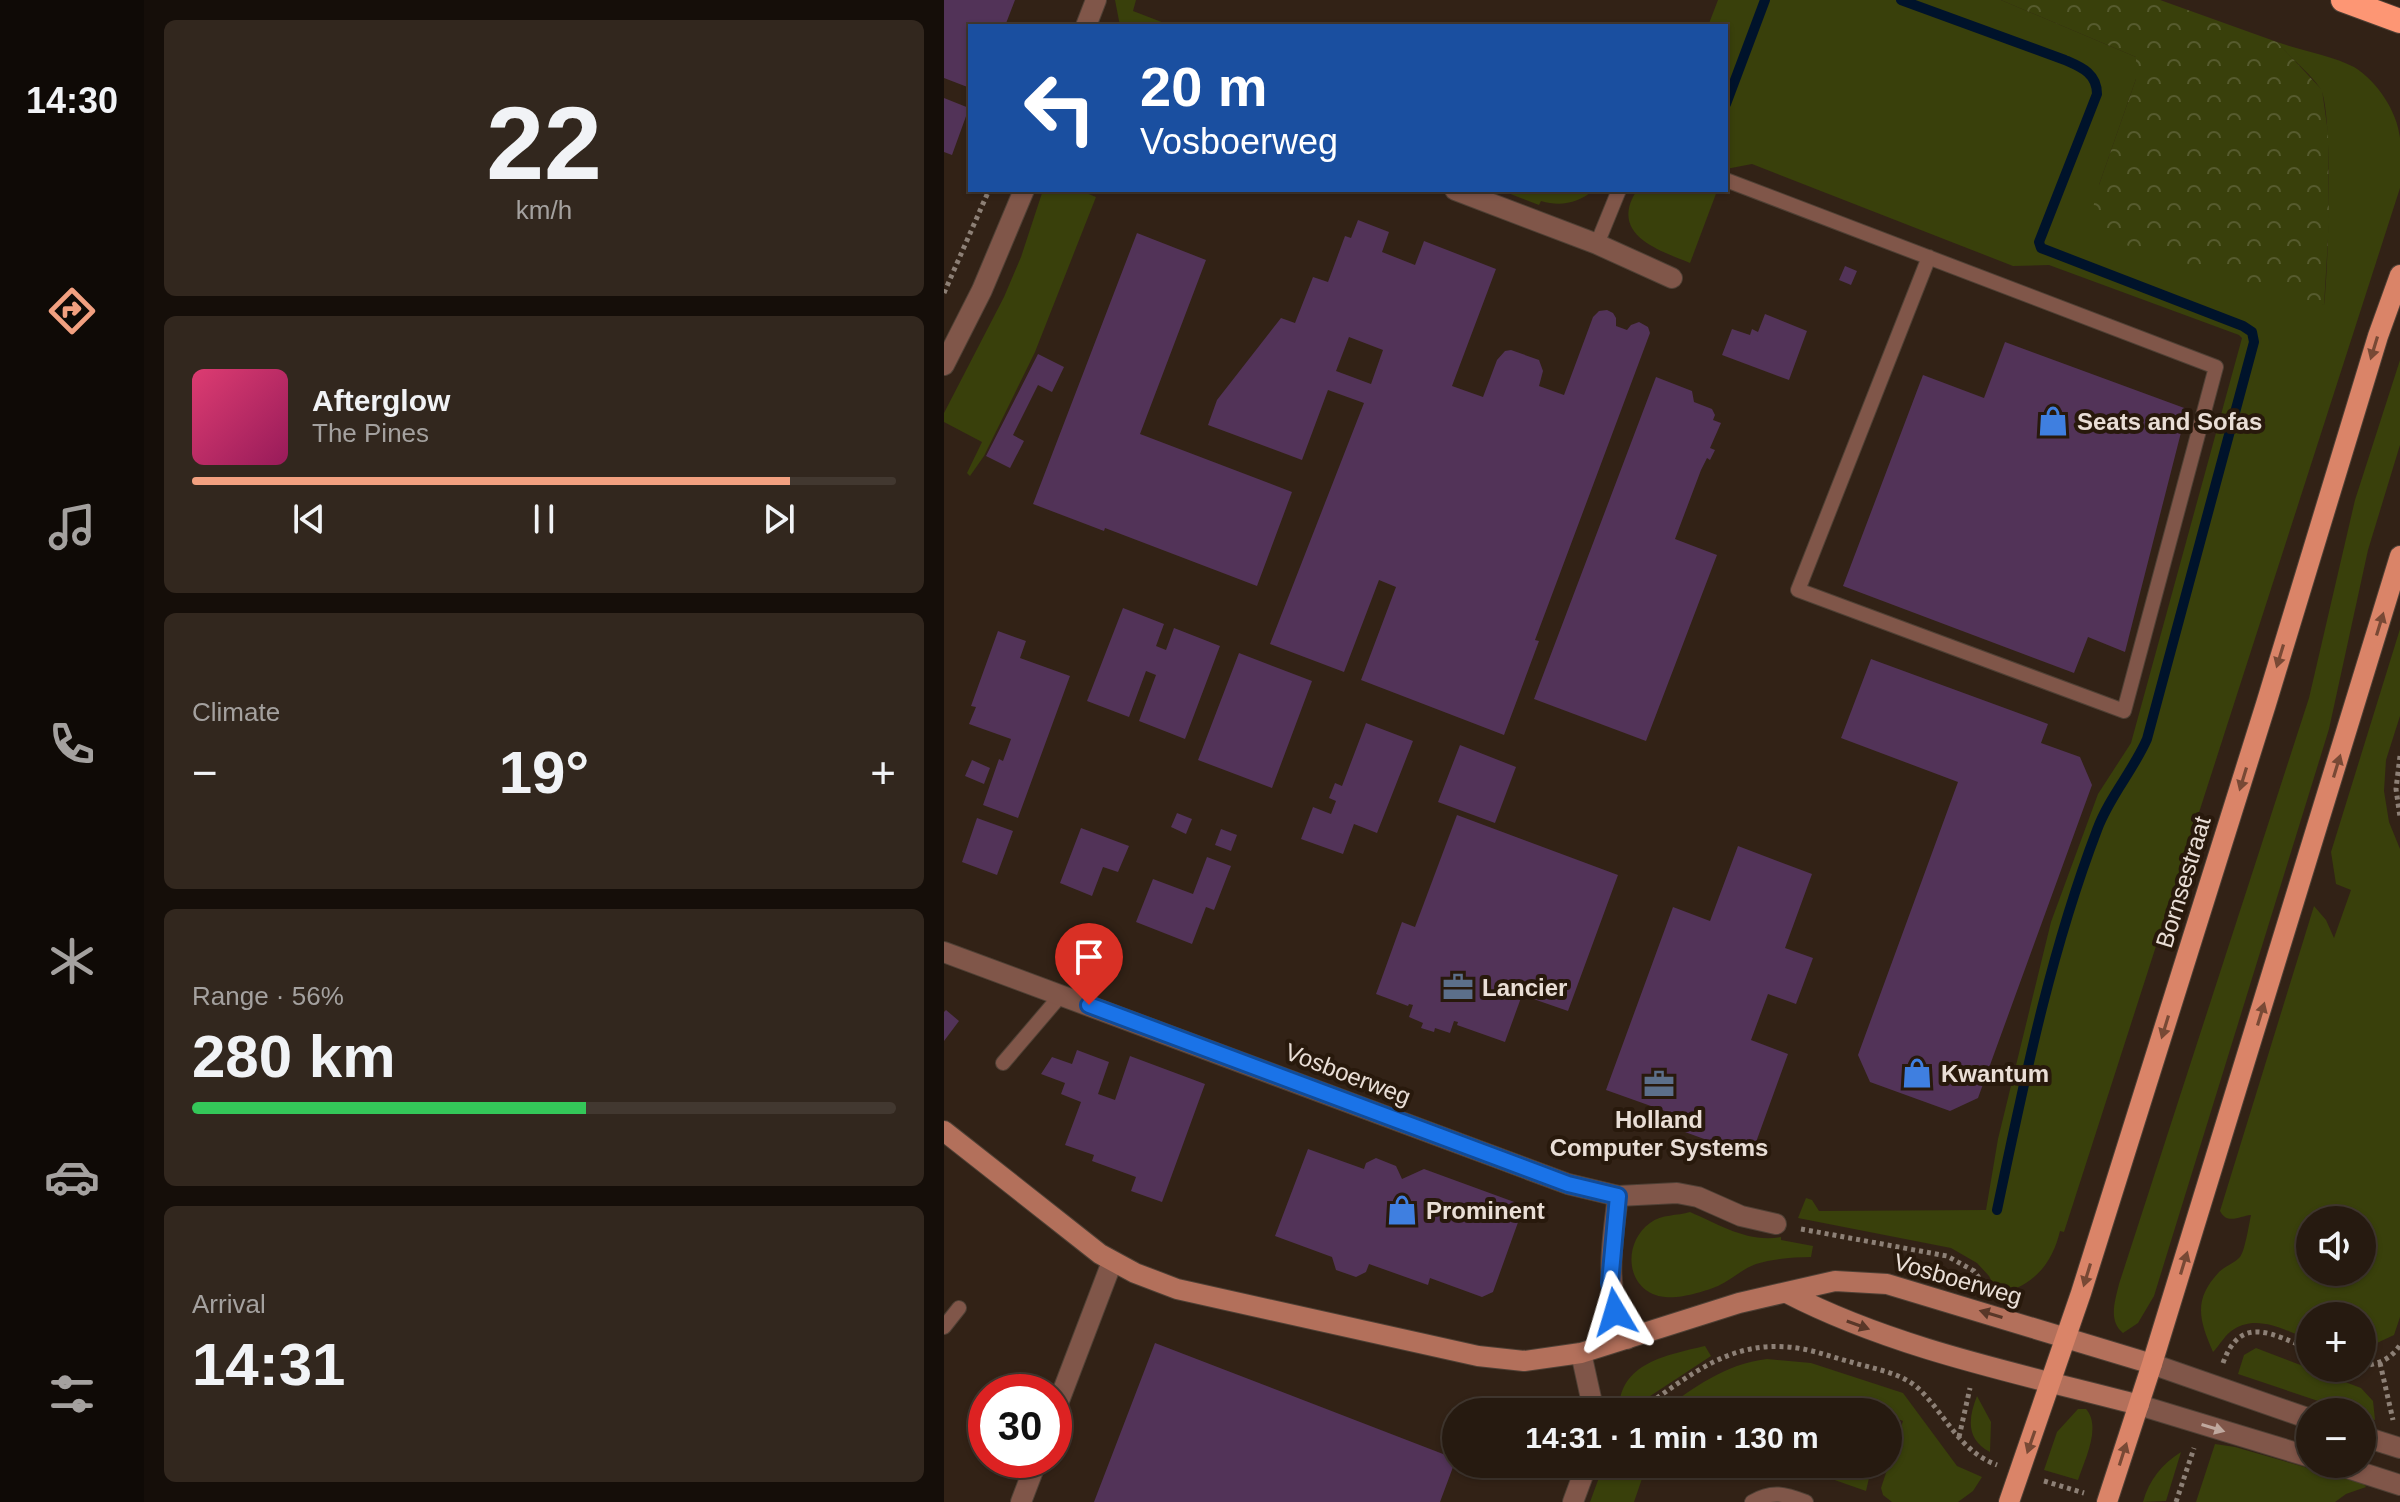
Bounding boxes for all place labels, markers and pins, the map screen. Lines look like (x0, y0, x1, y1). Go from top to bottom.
shop icon: Seats and Sofas (2036, 404, 2070, 438)
place label: Seats and Sofas (2077, 408, 2262, 435)
pin (1055, 923, 1123, 1005)
office icon: Lancier (1441, 970, 1475, 1004)
place label: Lancier (1482, 974, 1567, 1001)
shop icon: Kwantum (1900, 1056, 1934, 1090)
place label: Kwantum (1941, 1060, 2049, 1087)
office icon: Holland Computer Systems (1642, 1067, 1676, 1101)
place label: Holland Computer Systems (1550, 1106, 1768, 1161)
shop icon: Prominent (1385, 1193, 1419, 1227)
place label: Prominent (1426, 1197, 1545, 1224)

